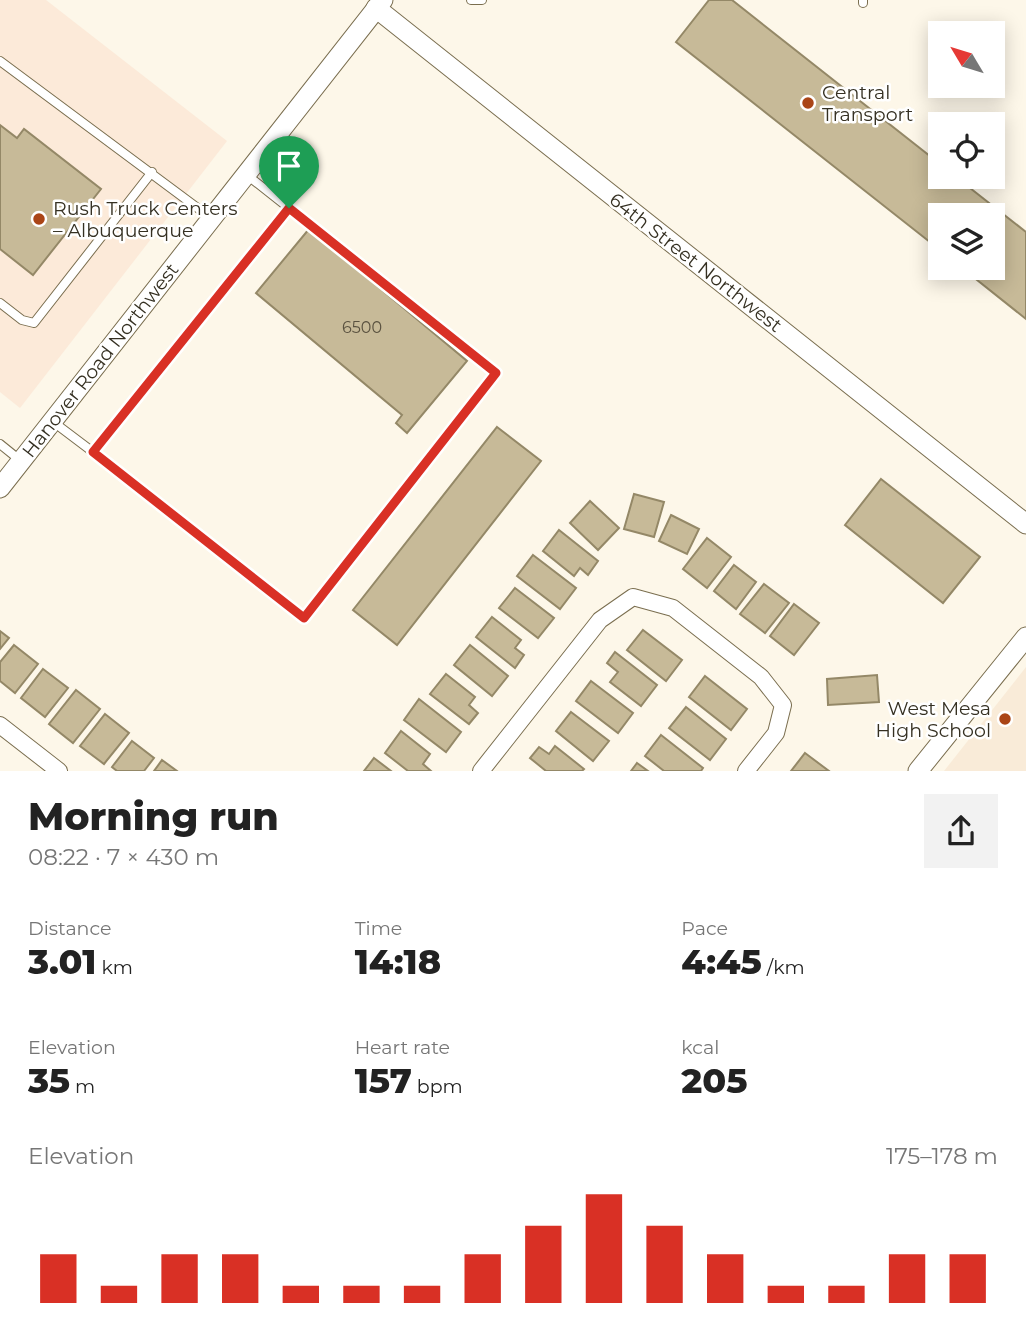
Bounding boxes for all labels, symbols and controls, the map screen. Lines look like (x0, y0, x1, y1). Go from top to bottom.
north arrow (928, 21, 1004, 98)
map controls (928, 21, 1005, 280)
place label: Central Transport (822, 81, 914, 126)
marker: Central Transport (800, 95, 816, 111)
button: locate (928, 112, 1005, 189)
pin (259, 136, 319, 208)
icon: arrive (270, 147, 308, 185)
street label: 64th Street Northwest (605, 188, 787, 337)
place label: Rush Truck Centers – Albuquerque (53, 197, 238, 242)
button: layers (928, 203, 1005, 280)
marker: Rush Truck Centers – Albuquerque (31, 211, 47, 227)
street label: Hanover Road Northwest (17, 258, 184, 462)
house number: 6500 (342, 318, 382, 337)
place label: West Mesa High School (876, 697, 991, 742)
marker: West Mesa High School (997, 711, 1013, 727)
text: Morning run (28, 793, 279, 840)
button: share (924, 794, 998, 868)
text: 08:22 · 7 × 430 m (28, 843, 219, 871)
text: Distance (28, 917, 111, 940)
text: Time (355, 917, 402, 940)
text: Pace (681, 917, 728, 940)
text: 3.01 (28, 940, 96, 983)
text: 14:18 (355, 940, 441, 983)
text: 4:45 (681, 940, 762, 983)
text: km (96, 956, 133, 979)
text: /km (762, 956, 805, 979)
text: Elevation (28, 1036, 116, 1059)
text: Heart rate (355, 1036, 450, 1059)
text: kcal (681, 1036, 719, 1059)
text: 35 (28, 1059, 70, 1102)
text: 157 (355, 1059, 412, 1102)
text: 205 (681, 1059, 748, 1102)
text: m (70, 1075, 95, 1098)
text: bpm (412, 1075, 463, 1098)
text: Elevation (28, 1142, 134, 1170)
text: 175–178 m (886, 1142, 998, 1170)

